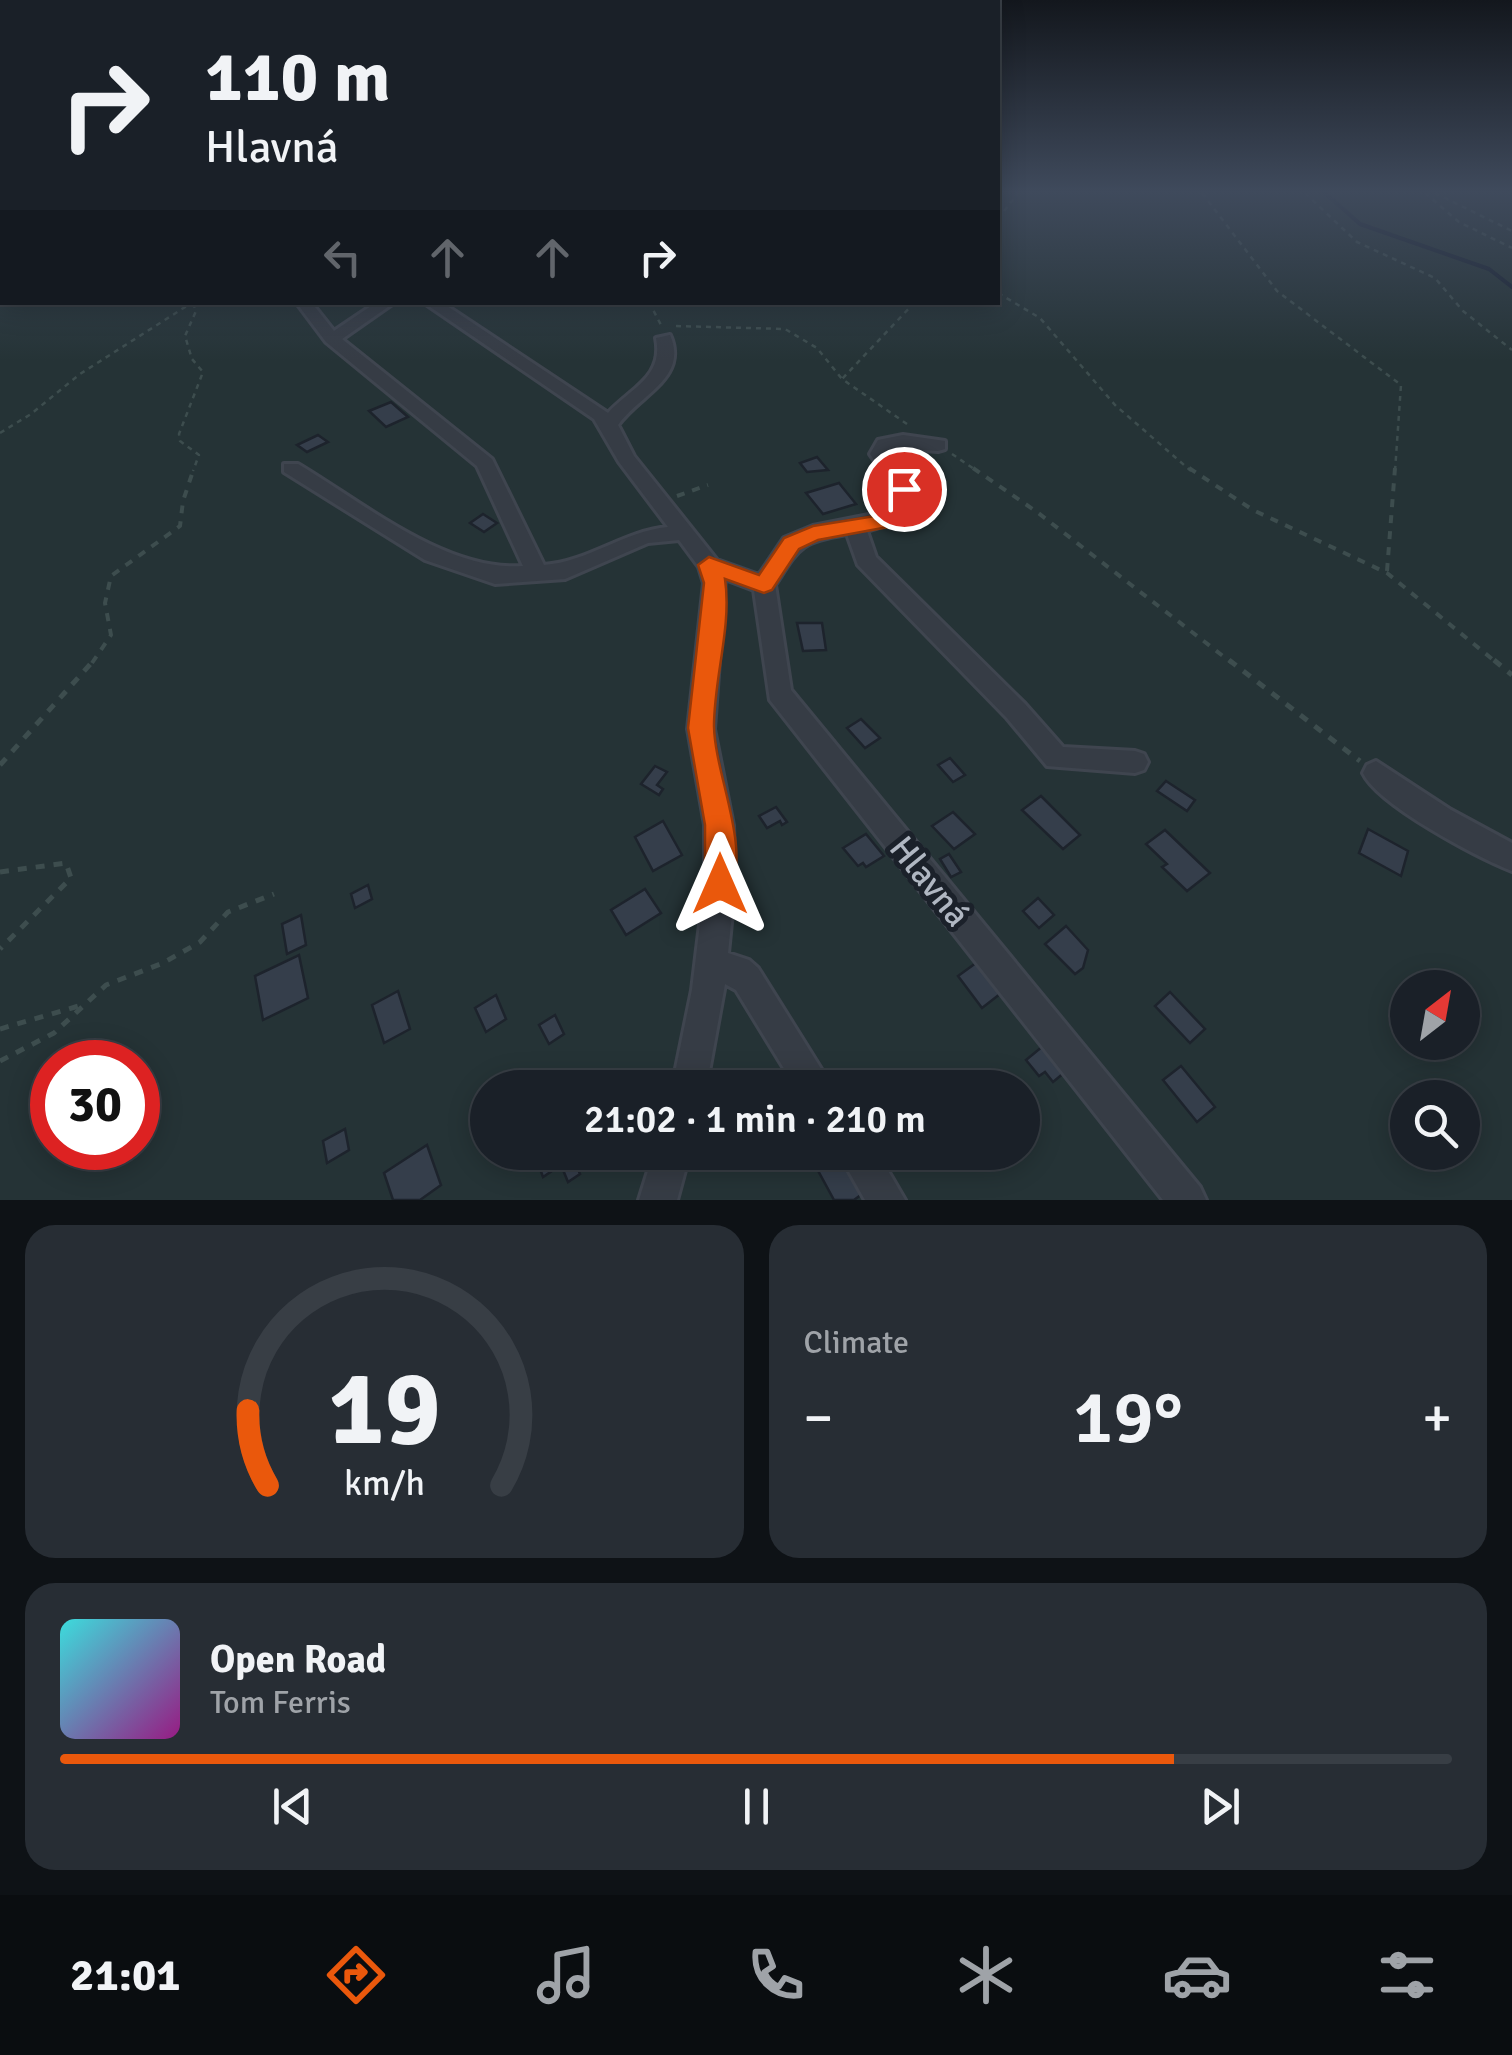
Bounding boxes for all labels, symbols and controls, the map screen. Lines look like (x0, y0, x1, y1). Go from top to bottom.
text: 110 m (205, 34, 390, 120)
icon: right (40, 40, 170, 170)
text: Hlavná (205, 120, 339, 175)
icon: left (315, 230, 370, 285)
icon: ahead (420, 230, 475, 285)
icon: ahead (525, 230, 580, 285)
icon: right (630, 230, 685, 285)
pin (862, 447, 947, 532)
icon: arrive (877, 462, 932, 517)
street label: Hlavná (880, 827, 979, 935)
position arrow (668, 832, 772, 936)
north arrow (1390, 970, 1480, 1060)
map controls (1390, 970, 1480, 1170)
speed limit sign: 30 (30, 1040, 160, 1170)
button: search (1390, 1080, 1480, 1170)
text: 21:02 · 1 min · 210 m (584, 1096, 926, 1143)
text: Climate (804, 1323, 909, 1362)
text: 19 (328, 1345, 440, 1473)
text: 19° (1073, 1371, 1183, 1464)
text: − (804, 1384, 833, 1452)
text: + (1422, 1384, 1452, 1452)
text: km/h (344, 1461, 425, 1505)
text: Open Road (210, 1636, 386, 1683)
text: Tom Ferris (210, 1683, 351, 1722)
icon: previous (265, 1779, 320, 1834)
icon: pause (729, 1779, 784, 1834)
icon: next (1193, 1779, 1248, 1834)
icon: directions (321, 1940, 391, 2010)
icon: music (531, 1940, 601, 2010)
icon: phone (741, 1940, 811, 2010)
icon: climate (951, 1940, 1021, 2010)
icon: car (1162, 1940, 1232, 2010)
icon: filters (1372, 1940, 1442, 2010)
text: 21:01 (70, 1948, 181, 2003)

